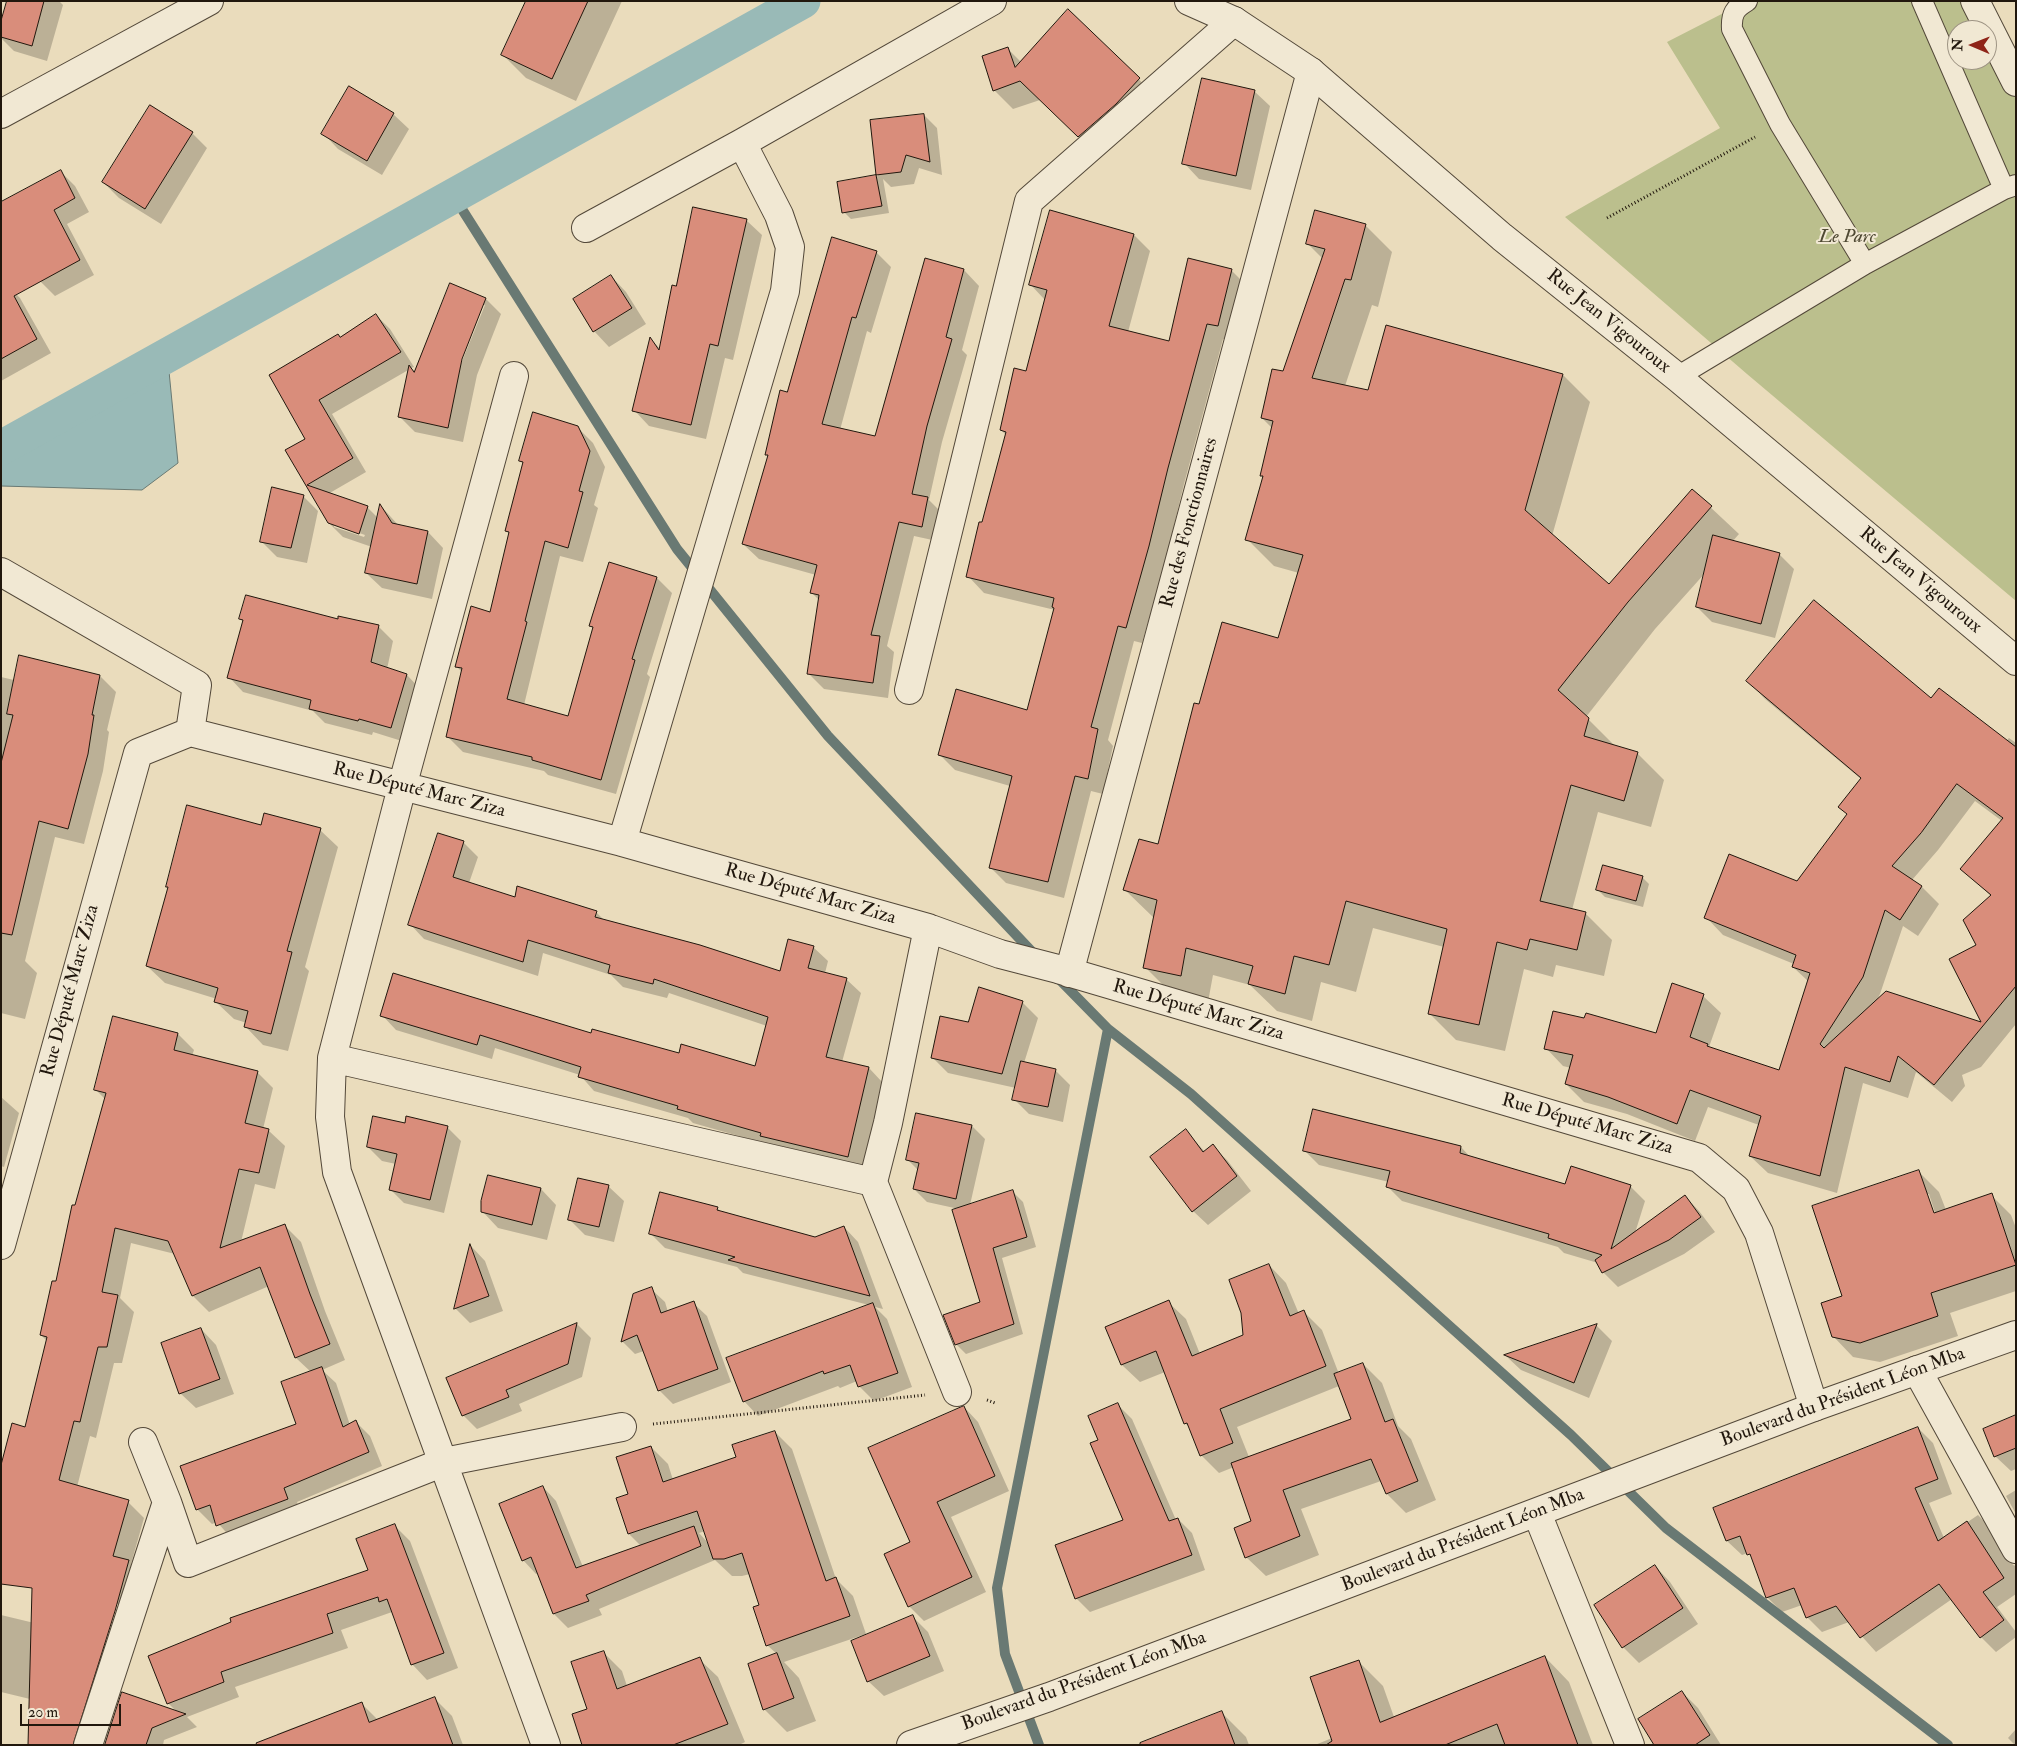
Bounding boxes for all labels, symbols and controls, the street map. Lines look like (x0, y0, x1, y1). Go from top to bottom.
north arrow (1947, 20, 1997, 70)
text: N (1949, 38, 1966, 51)
park label: Le Parc (1819, 227, 1875, 249)
street label: Rue Jean Vigouroux (1541, 265, 1675, 379)
street label: Rue des Fonctionnaires (1156, 435, 1224, 611)
street label: Rue Jean Vigouroux (1854, 523, 1986, 639)
street label: Rue Député Marc Ziza (330, 759, 508, 823)
street label: Rue Député Marc Ziza (722, 860, 898, 930)
street label: Rue Député Marc Ziza (37, 903, 105, 1079)
street label: Rue Député Marc Ziza (1110, 976, 1286, 1046)
street label: Rue Député Marc Ziza (1499, 1090, 1675, 1160)
street label: Boulevard du Président Léon Mba (1718, 1343, 1968, 1453)
street label: Boulevard du Président Léon Mba (1338, 1484, 1588, 1598)
street label: Boulevard du Président Léon Mba (959, 1627, 1209, 1737)
scale bar (22, 1694, 124, 1726)
text: 20 m (28, 1703, 58, 1722)

